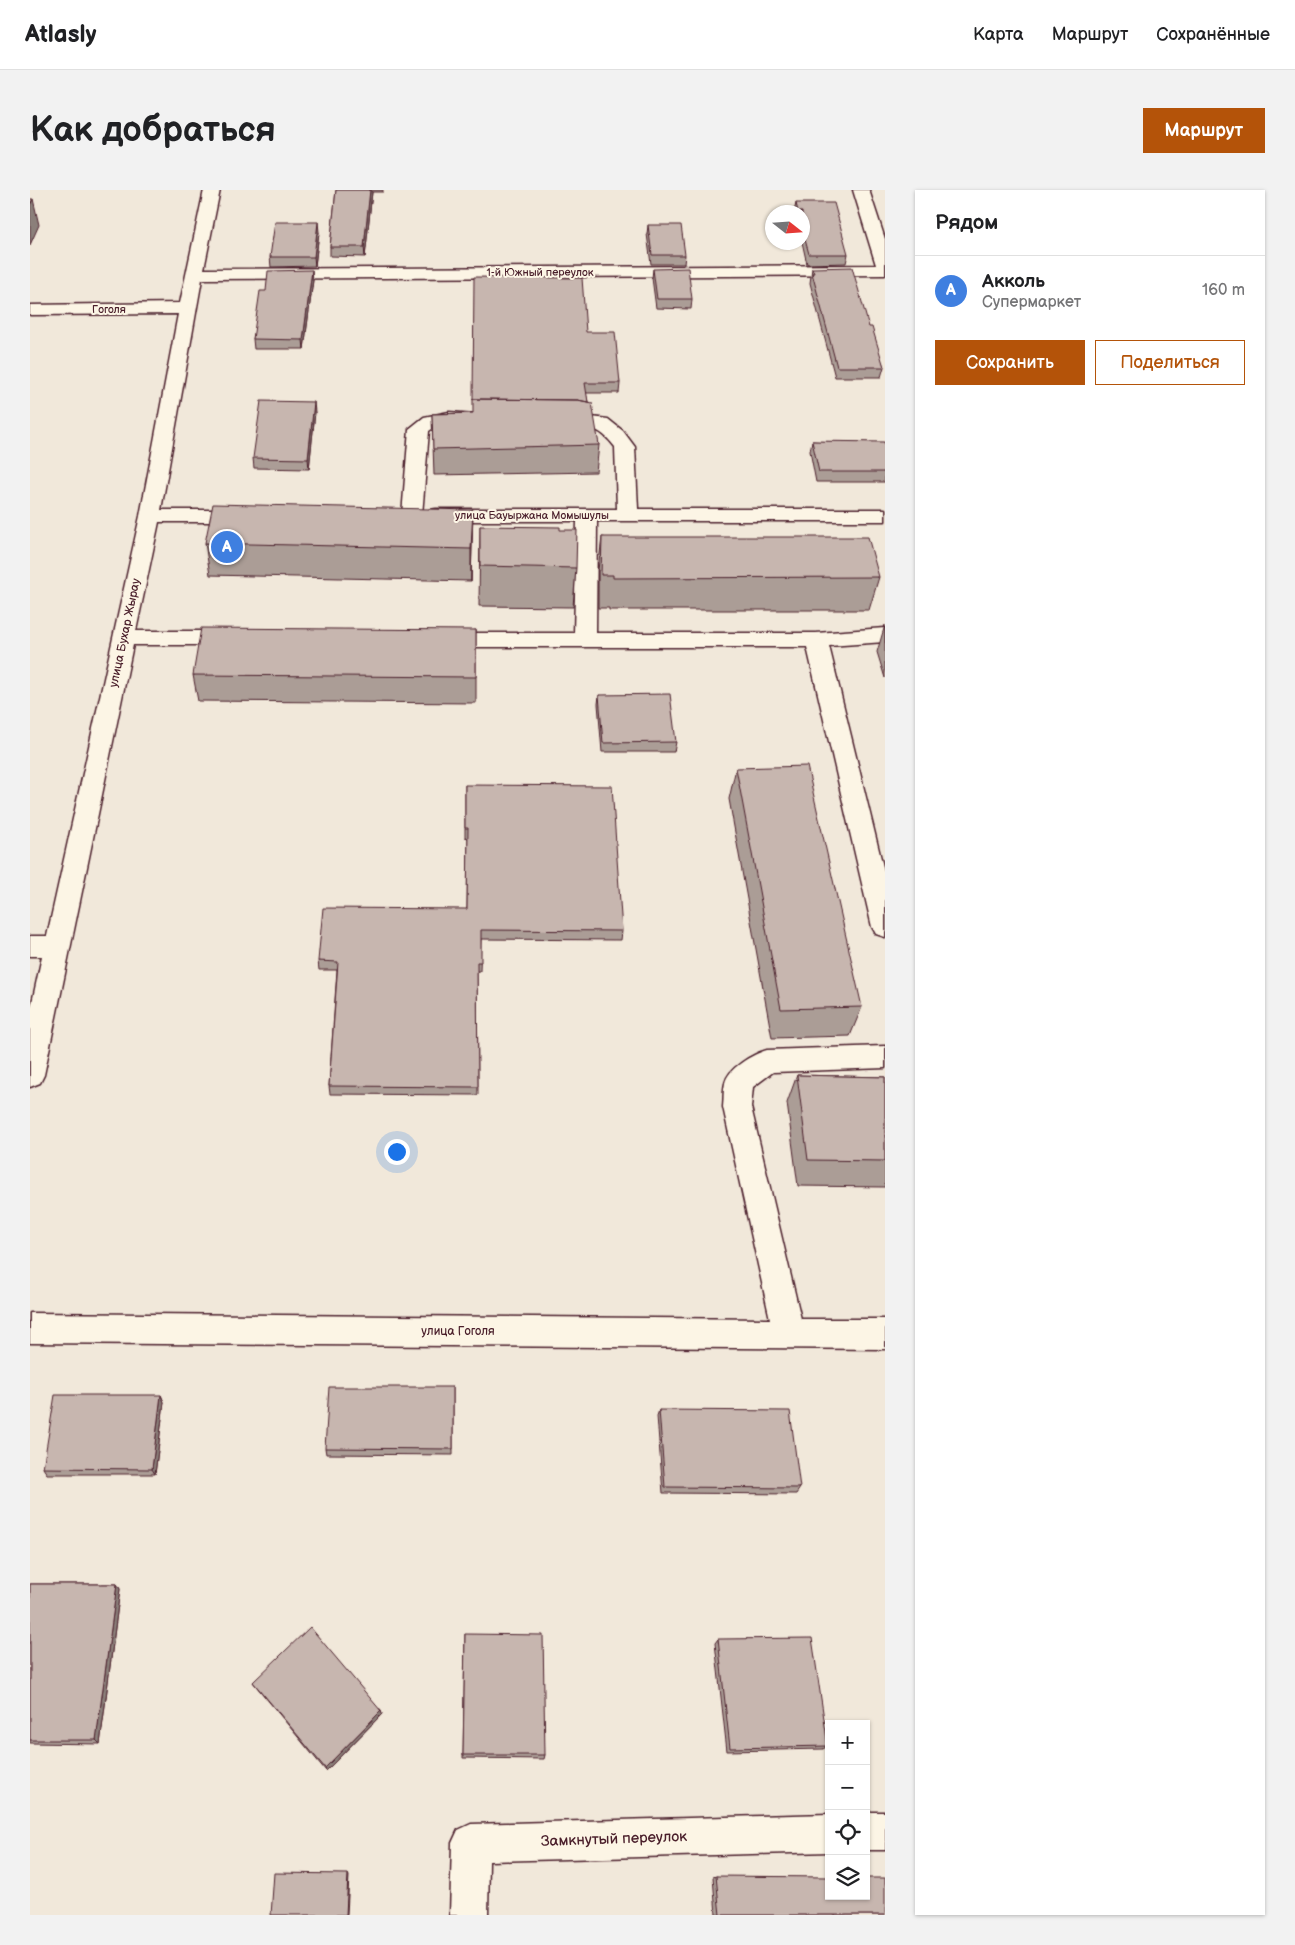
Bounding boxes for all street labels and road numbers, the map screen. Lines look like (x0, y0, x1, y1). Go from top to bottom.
street label: 1-й Южный переулок (486, 266, 594, 279)
street label: Гоголя (92, 303, 126, 316)
street label: улица Бауыржана Момышулы (455, 509, 609, 522)
street label: улица Бухар Жырау (106, 577, 144, 689)
street label: улица Гоголя (421, 1324, 495, 1339)
street label: Замкнутый переулок (541, 1827, 688, 1851)

